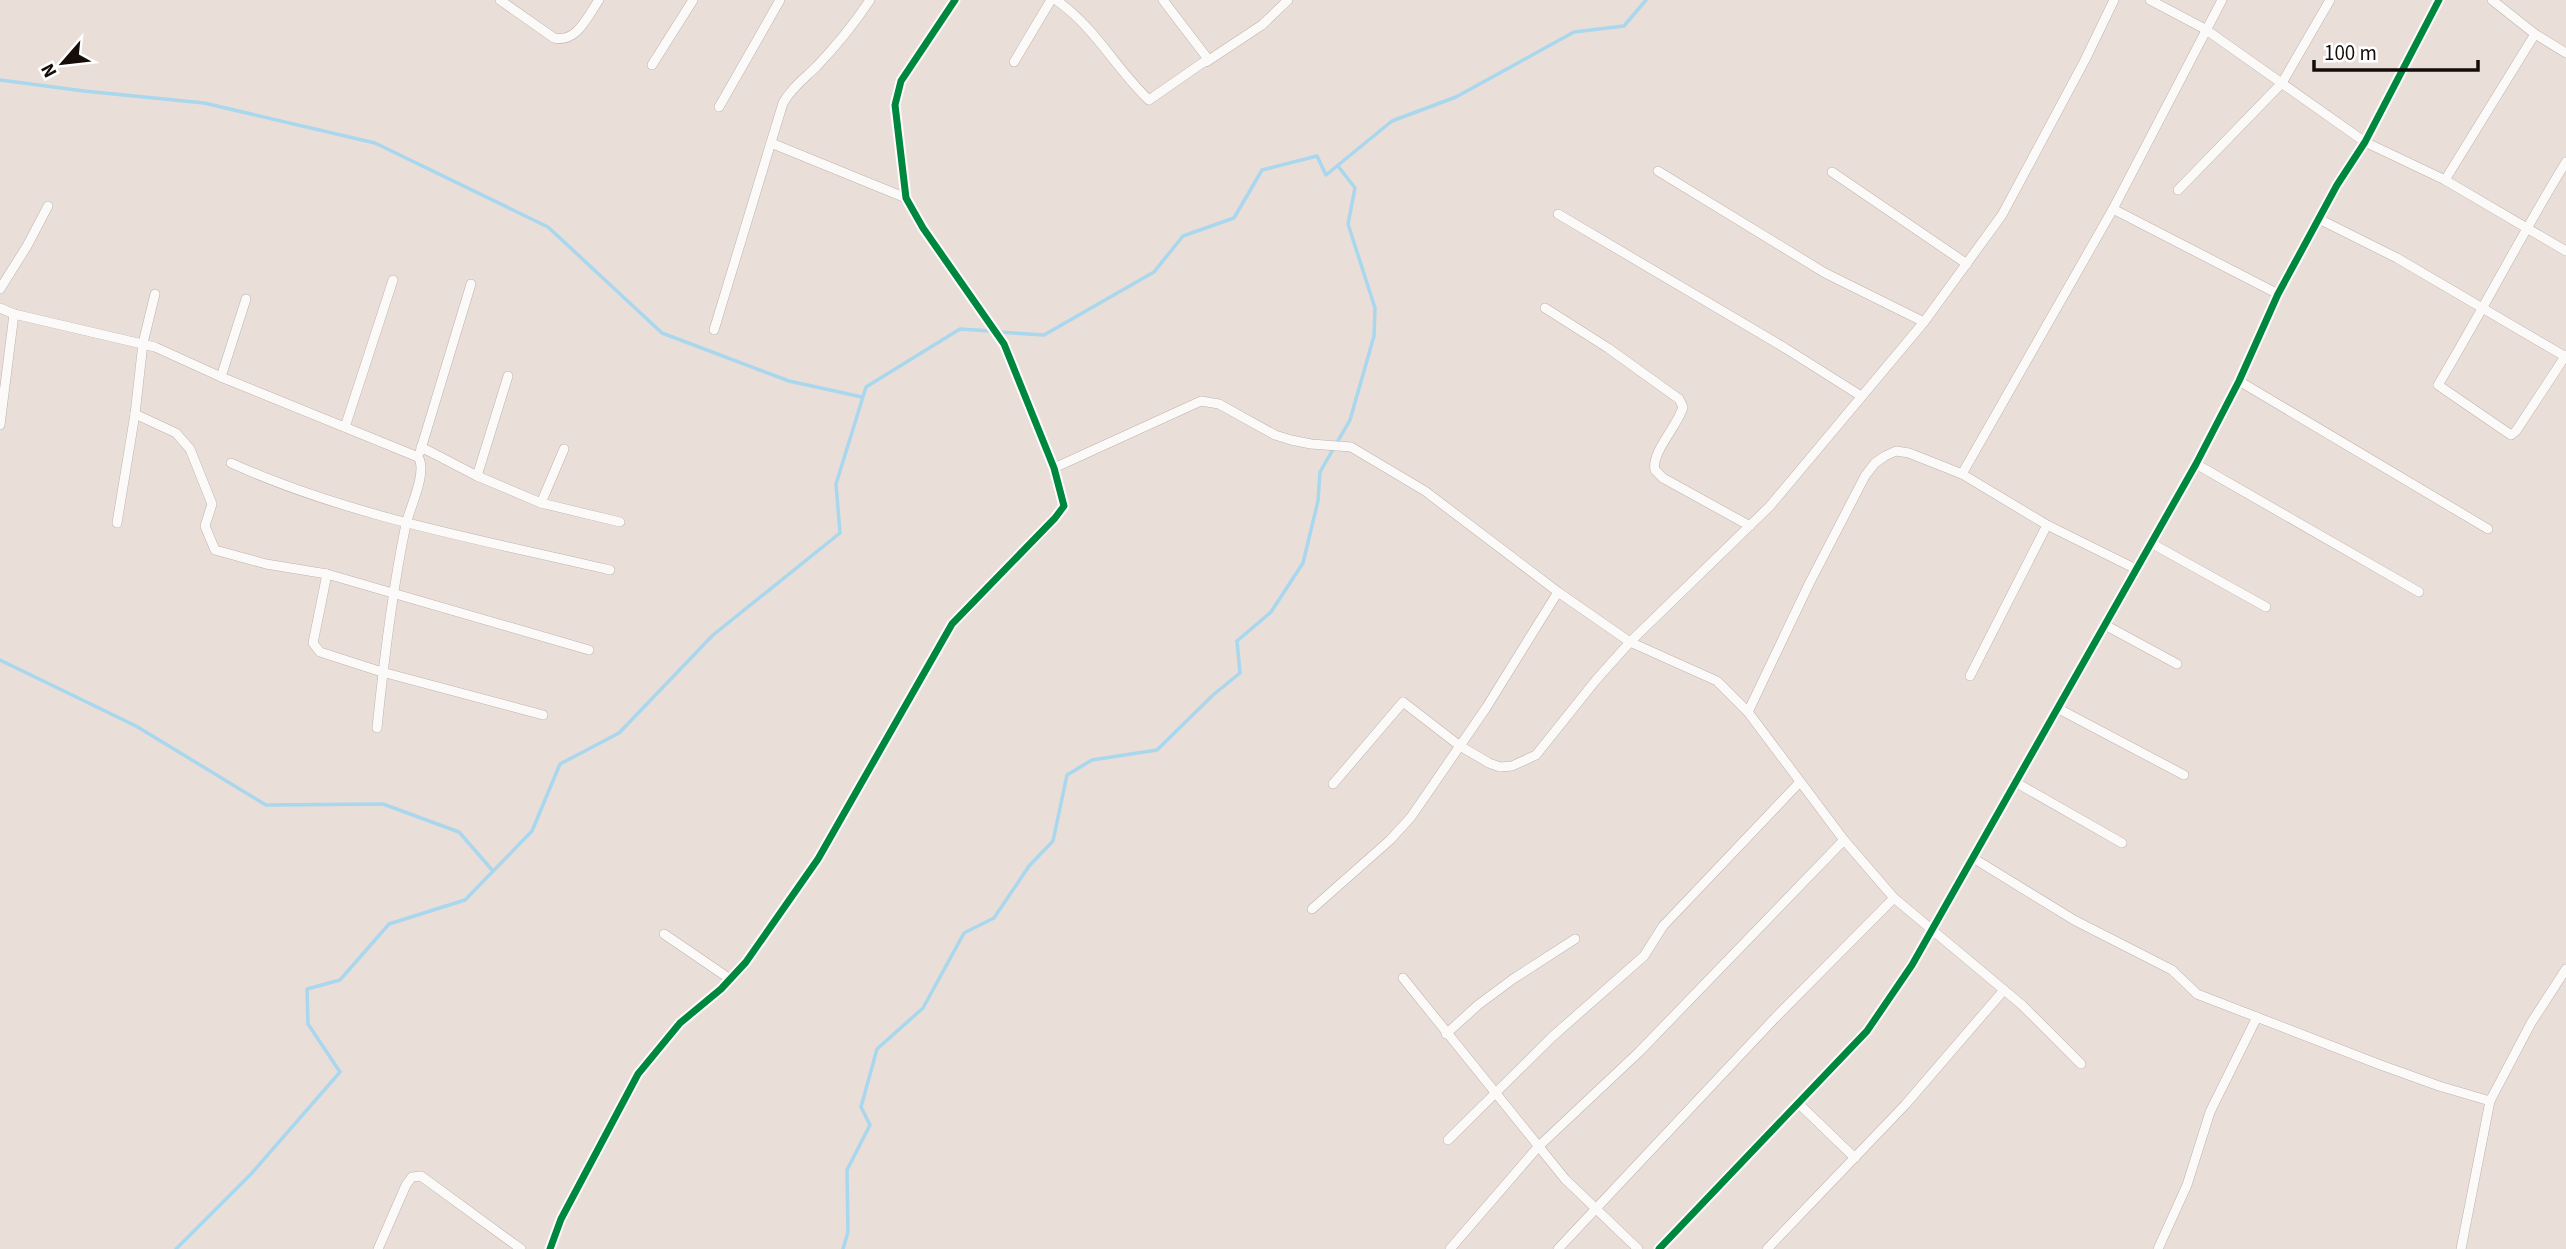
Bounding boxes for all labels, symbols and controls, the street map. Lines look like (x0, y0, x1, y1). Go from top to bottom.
north arrow (28, 28, 98, 98)
scale bar (2314, 28, 2478, 72)
text: 100 m (2324, 38, 2377, 68)
text: N (34, 58, 64, 82)

